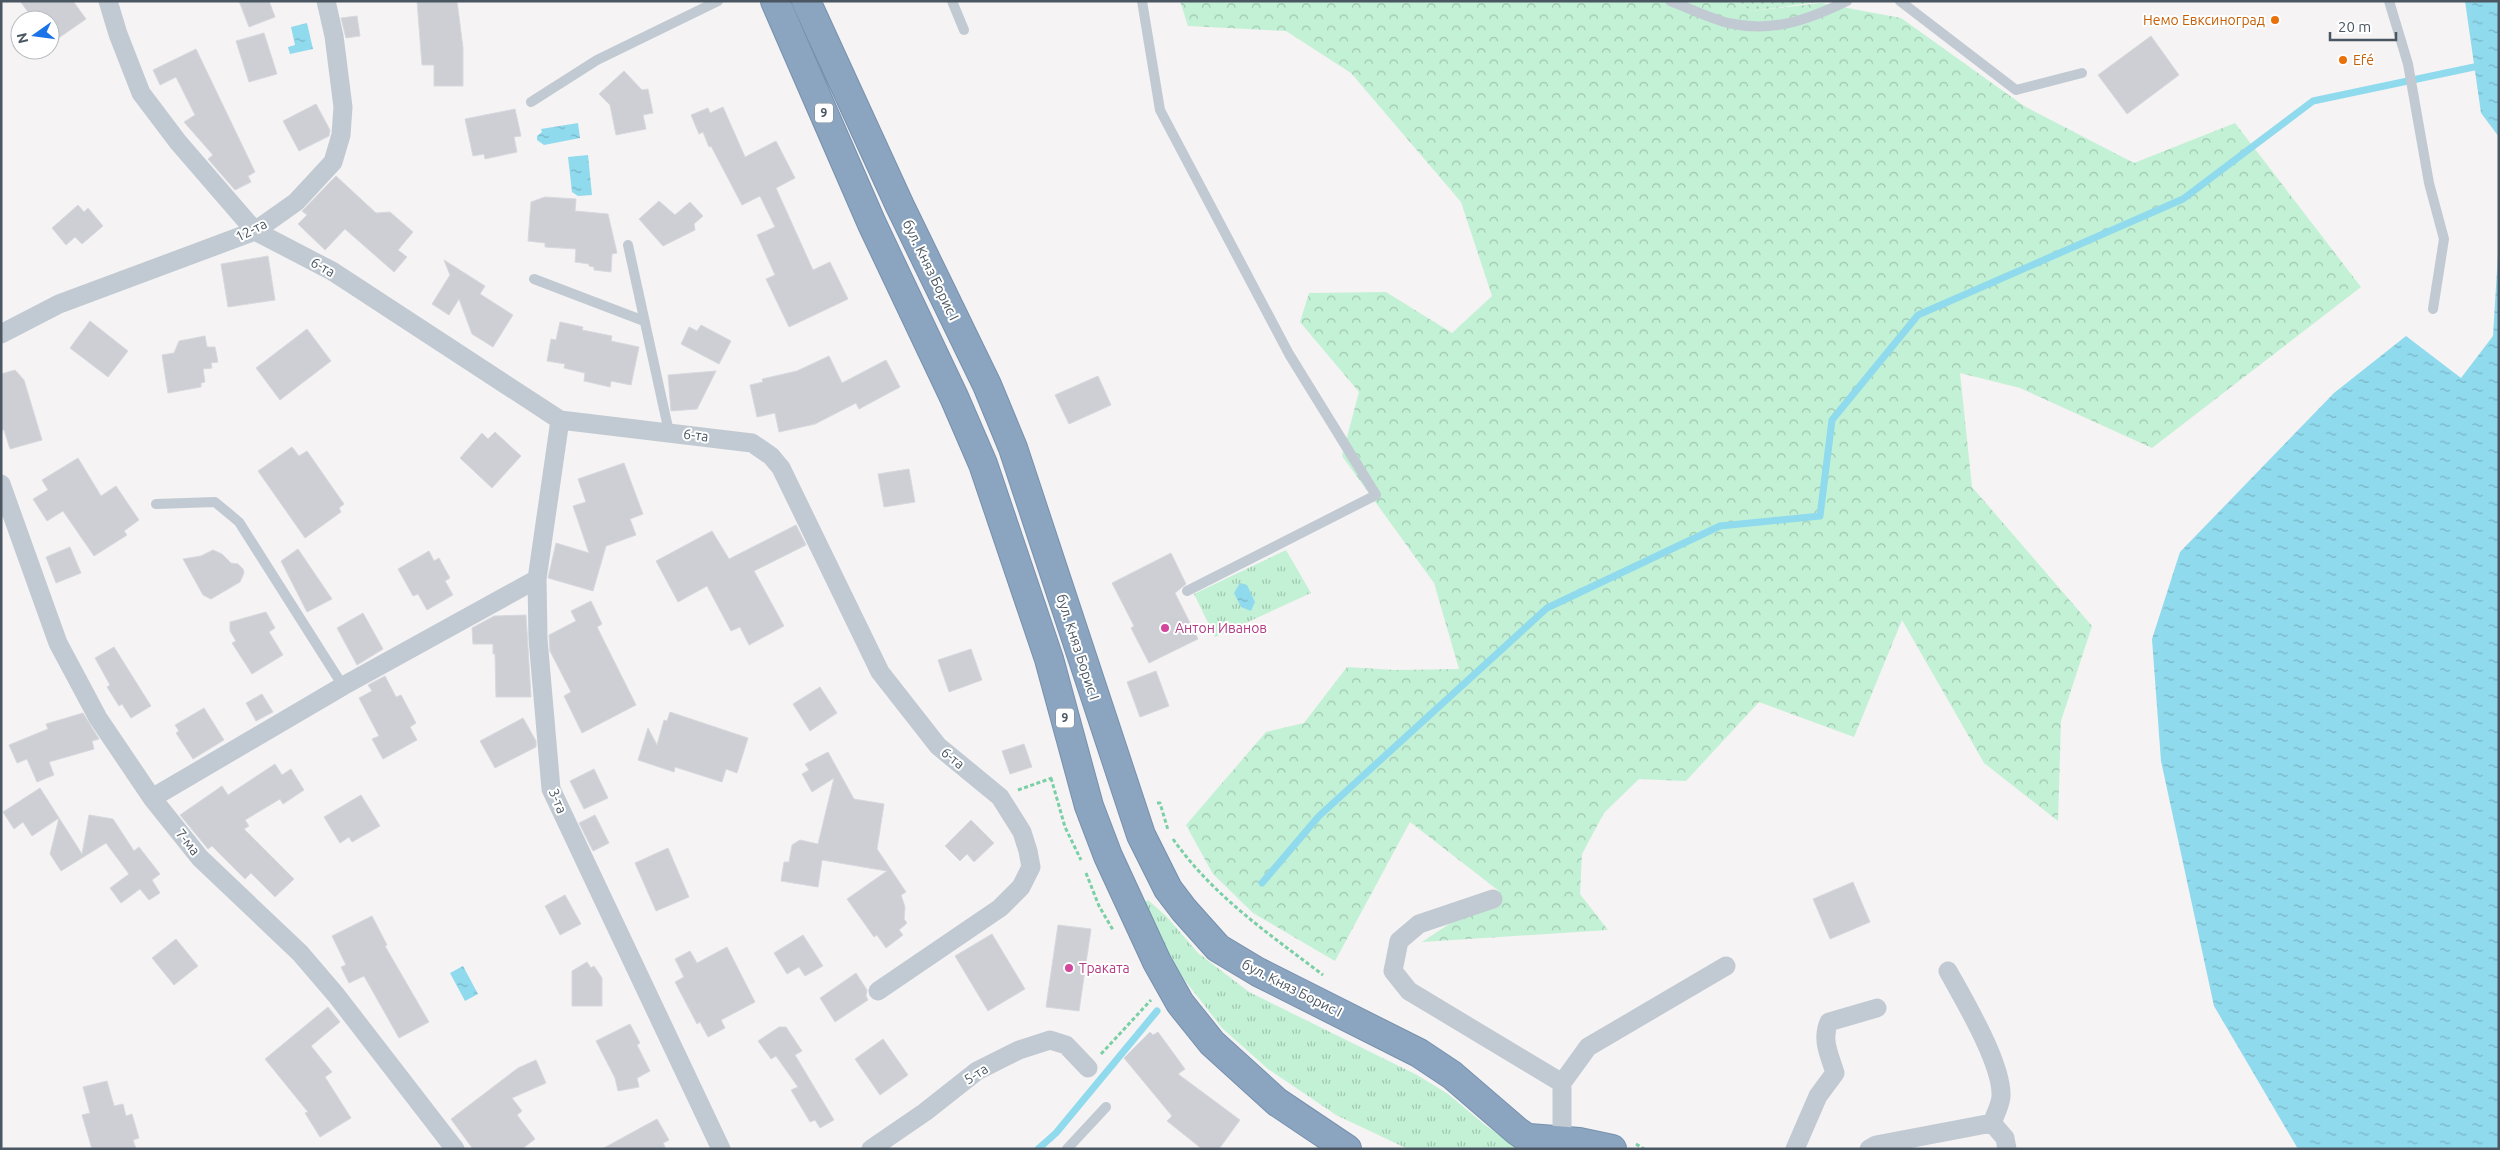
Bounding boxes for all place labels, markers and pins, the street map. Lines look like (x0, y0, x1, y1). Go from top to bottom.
place label: Немо Евксиноград (2143, 12, 2265, 28)
marker: Немо Евксиноград (2269, 14, 2281, 26)
place label: Efé (2353, 52, 2374, 68)
marker: Efé (2337, 54, 2349, 66)
place label: Антон Иванов (1175, 620, 1267, 636)
marker: Антон Иванов (1159, 622, 1171, 634)
place label: Траката (1079, 960, 1130, 976)
marker: Траката (1063, 962, 1075, 974)

